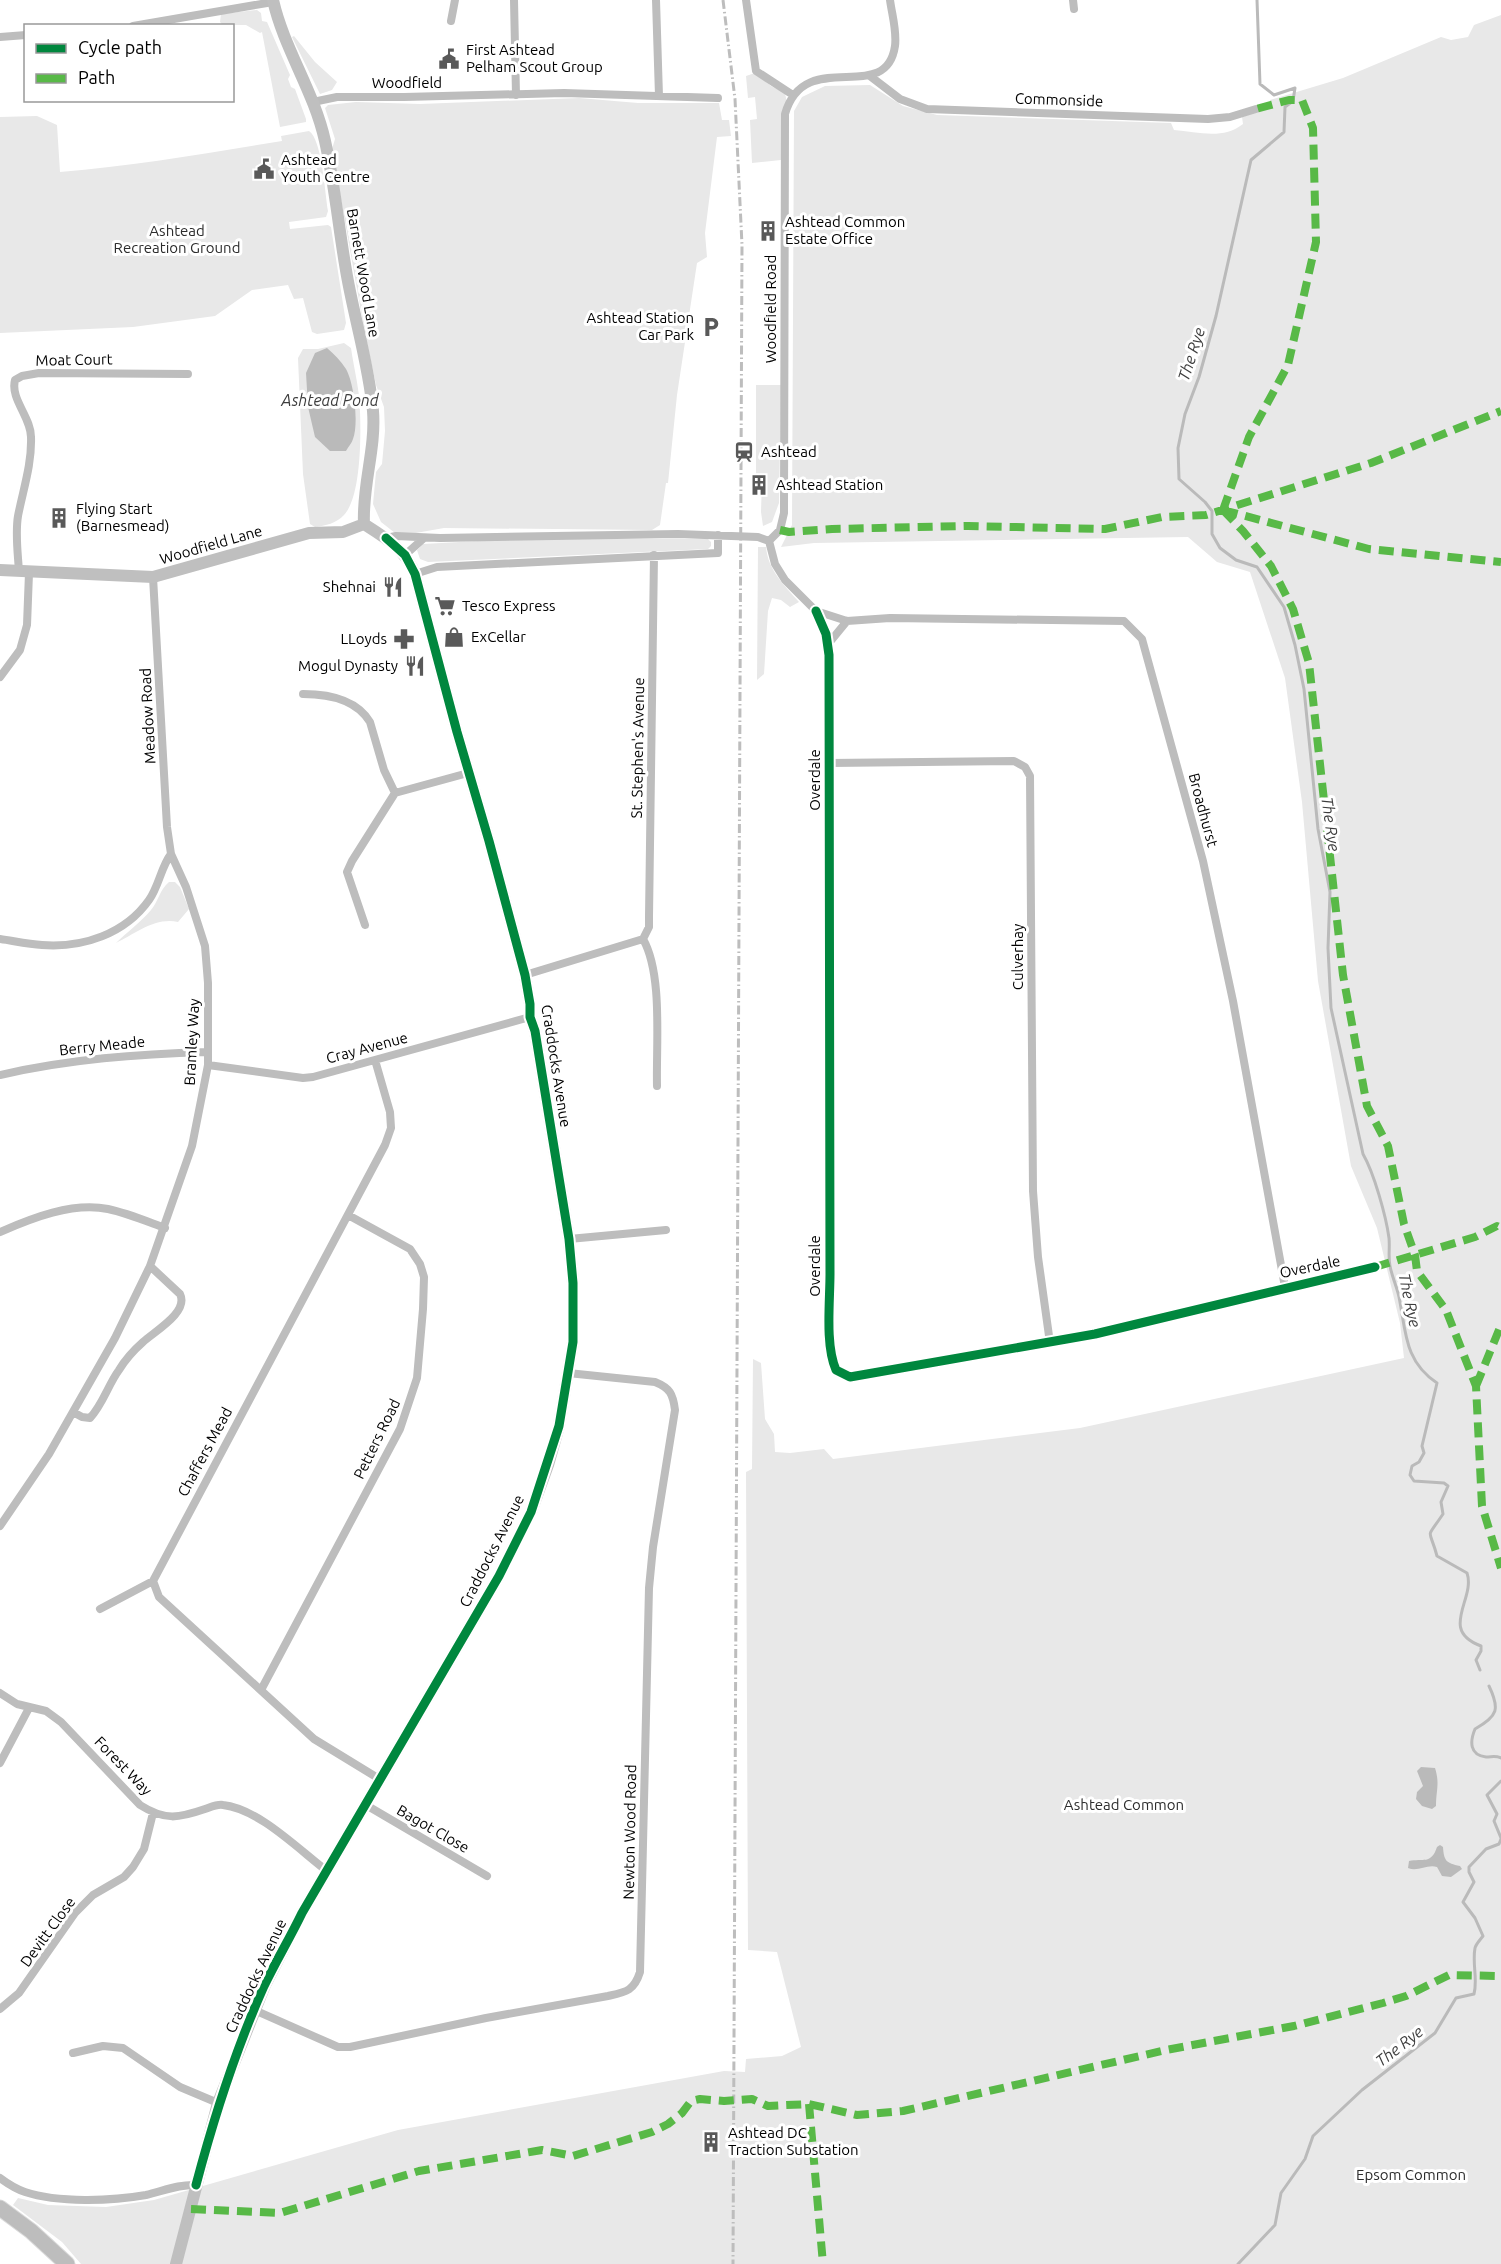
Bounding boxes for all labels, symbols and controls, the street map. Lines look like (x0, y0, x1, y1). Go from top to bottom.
legend (24, 24, 234, 102)
text: Cycle path (78, 37, 162, 57)
place label: First Ashtead Pelham Scout Group (466, 41, 603, 75)
public building icon: First Ashtead Pelham Scout Group (437, 47, 461, 71)
text: Path (78, 67, 115, 87)
street label: Woodfield (372, 74, 442, 91)
street label: Commonside (1015, 89, 1103, 110)
place label: Ashtead Youth Centre (281, 151, 370, 185)
public building icon: Ashtead Youth Centre (252, 157, 276, 181)
street label: Barnett Wood Lane (344, 207, 383, 339)
place label: Ashtead Common Estate Office (785, 213, 905, 247)
building icon: Ashtead Common Estate Office (756, 219, 780, 243)
park label: Ashtead Recreation Ground (114, 222, 240, 256)
street label: Woodfield Road (762, 255, 779, 363)
place label: Ashtead Station Car Park (587, 309, 694, 343)
parking icon: Ashtead Station Car Park (699, 315, 723, 339)
water label: The Rye (1174, 325, 1208, 383)
street label: Moat Court (35, 350, 113, 369)
water label: Ashtead Pond (280, 391, 380, 409)
station icon: Ashtead (732, 440, 756, 464)
place label: Ashtead (761, 443, 817, 460)
building icon: Ashtead Station (747, 473, 771, 497)
place label: Ashtead Station (776, 476, 883, 493)
place label: Flying Start (Barnesmead) (76, 500, 169, 534)
building icon: Flying Start (Barnesmead) (47, 506, 71, 530)
street label: Woodfield Lane (158, 522, 264, 567)
restaurant icon: Shehnai (381, 575, 405, 599)
place label: Shehnai (323, 578, 376, 595)
supermarket icon: Tesco Express (433, 594, 457, 618)
place label: Tesco Express (462, 597, 555, 614)
shop icon: ExCellar (442, 625, 466, 649)
pharmacy icon: LLoyds (392, 627, 416, 651)
place label: ExCellar (471, 628, 526, 645)
place label: LLoyds (340, 630, 387, 647)
restaurant icon: Mogul Dynasty (403, 654, 427, 678)
place label: Mogul Dynasty (298, 657, 398, 674)
street label: Meadow Road (136, 668, 159, 765)
street label: St. Stephen's Avenue (628, 677, 647, 819)
street label: Overdale (806, 749, 823, 811)
street label: Broadhurst (1185, 771, 1222, 849)
water label: The Rye (1318, 796, 1344, 852)
street label: Culverhay (1009, 924, 1026, 990)
street label: Bramley Way (181, 998, 202, 1086)
street label: Craddocks Avenue (538, 1003, 575, 1128)
street label: Cray Avenue (324, 1028, 410, 1067)
street label: Berry Meade (58, 1033, 146, 1058)
street label: Overdale (806, 1235, 823, 1297)
street label: Overdale (1278, 1252, 1342, 1281)
water label: The Rye (1396, 1271, 1424, 1329)
street label: Petters Road (350, 1396, 403, 1482)
street label: Chaffers Mead (174, 1404, 235, 1499)
street label: Craddocks Avenue (456, 1492, 527, 1610)
street label: Forest Way (91, 1733, 156, 1799)
street label: Newton Wood Road (620, 1764, 639, 1900)
park label: Ashtead Common (1064, 1796, 1184, 1813)
street label: Bagot Close (394, 1801, 472, 1856)
street label: Devitt Close (17, 1894, 79, 1970)
street label: Craddocks Avenue (222, 1916, 289, 2036)
water label: The Rye (1372, 2022, 1426, 2070)
place label: Ashtead DC Traction Substation (728, 2124, 859, 2158)
building icon: Ashtead DC Traction Substation (699, 2130, 723, 2154)
park label: Epsom Common (1356, 2166, 1466, 2183)

